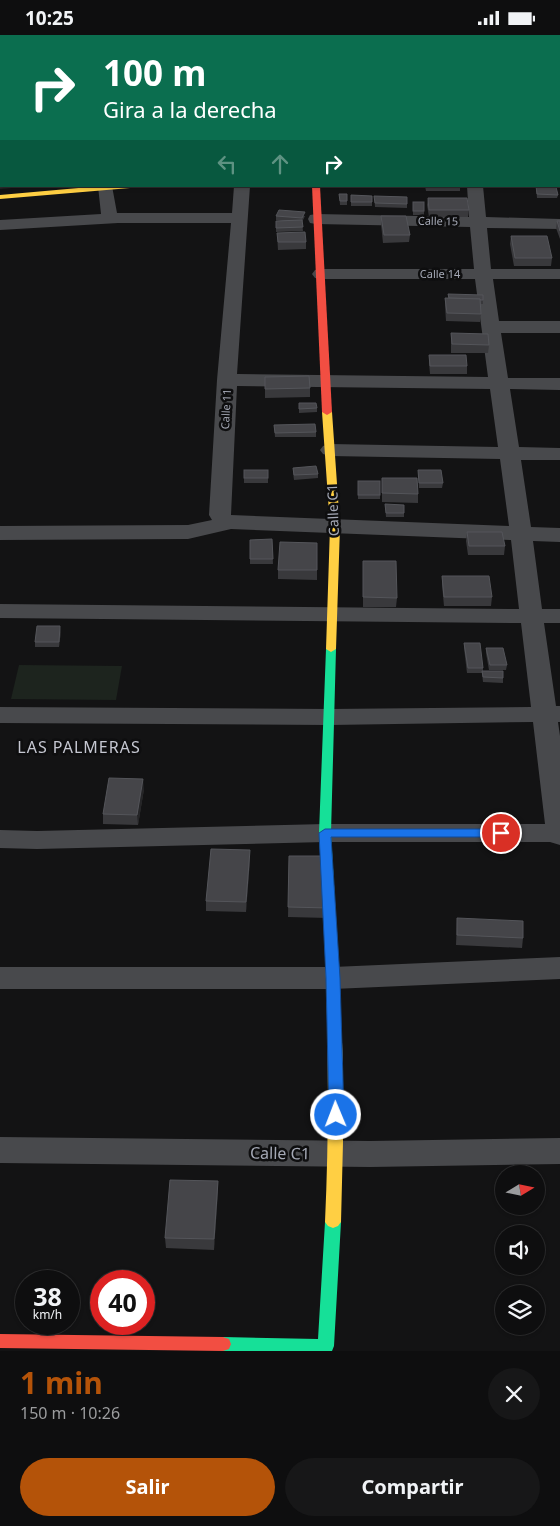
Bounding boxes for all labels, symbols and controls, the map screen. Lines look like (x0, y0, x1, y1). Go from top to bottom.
text: 10:25 (25, 5, 74, 31)
text: 100 m (103, 49, 206, 96)
icon: right (20, 55, 85, 120)
text: Gira a la derecha (103, 94, 277, 124)
icon: left (213, 150, 241, 178)
icon: ahead (266, 150, 294, 178)
icon: right (319, 150, 347, 178)
street label: Calle 15 (418, 213, 458, 228)
street label: Calle 14 (420, 266, 461, 281)
street label: Calle 11 (217, 388, 234, 430)
street label: Calle C1 (322, 484, 343, 536)
district label: LAS PALMERAS (17, 736, 141, 758)
pin (480, 812, 522, 854)
icon: arrive (487, 819, 515, 847)
position arrow (309, 1088, 361, 1140)
street label: Calle C1 (250, 1141, 310, 1165)
north arrow (495, 1165, 545, 1215)
map controls (495, 1165, 545, 1335)
button: sound (495, 1225, 545, 1275)
speed limit sign: 40 (90, 1270, 155, 1335)
text: 38 (33, 1279, 62, 1313)
button: layers (495, 1285, 545, 1335)
text: km/h (33, 1306, 62, 1323)
text: 1 min (20, 1362, 103, 1403)
button: close (488, 1368, 540, 1420)
text: 150 m · 10:26 (20, 1402, 120, 1424)
button: Salir (20, 1458, 275, 1516)
button: Compartir (285, 1458, 540, 1516)

